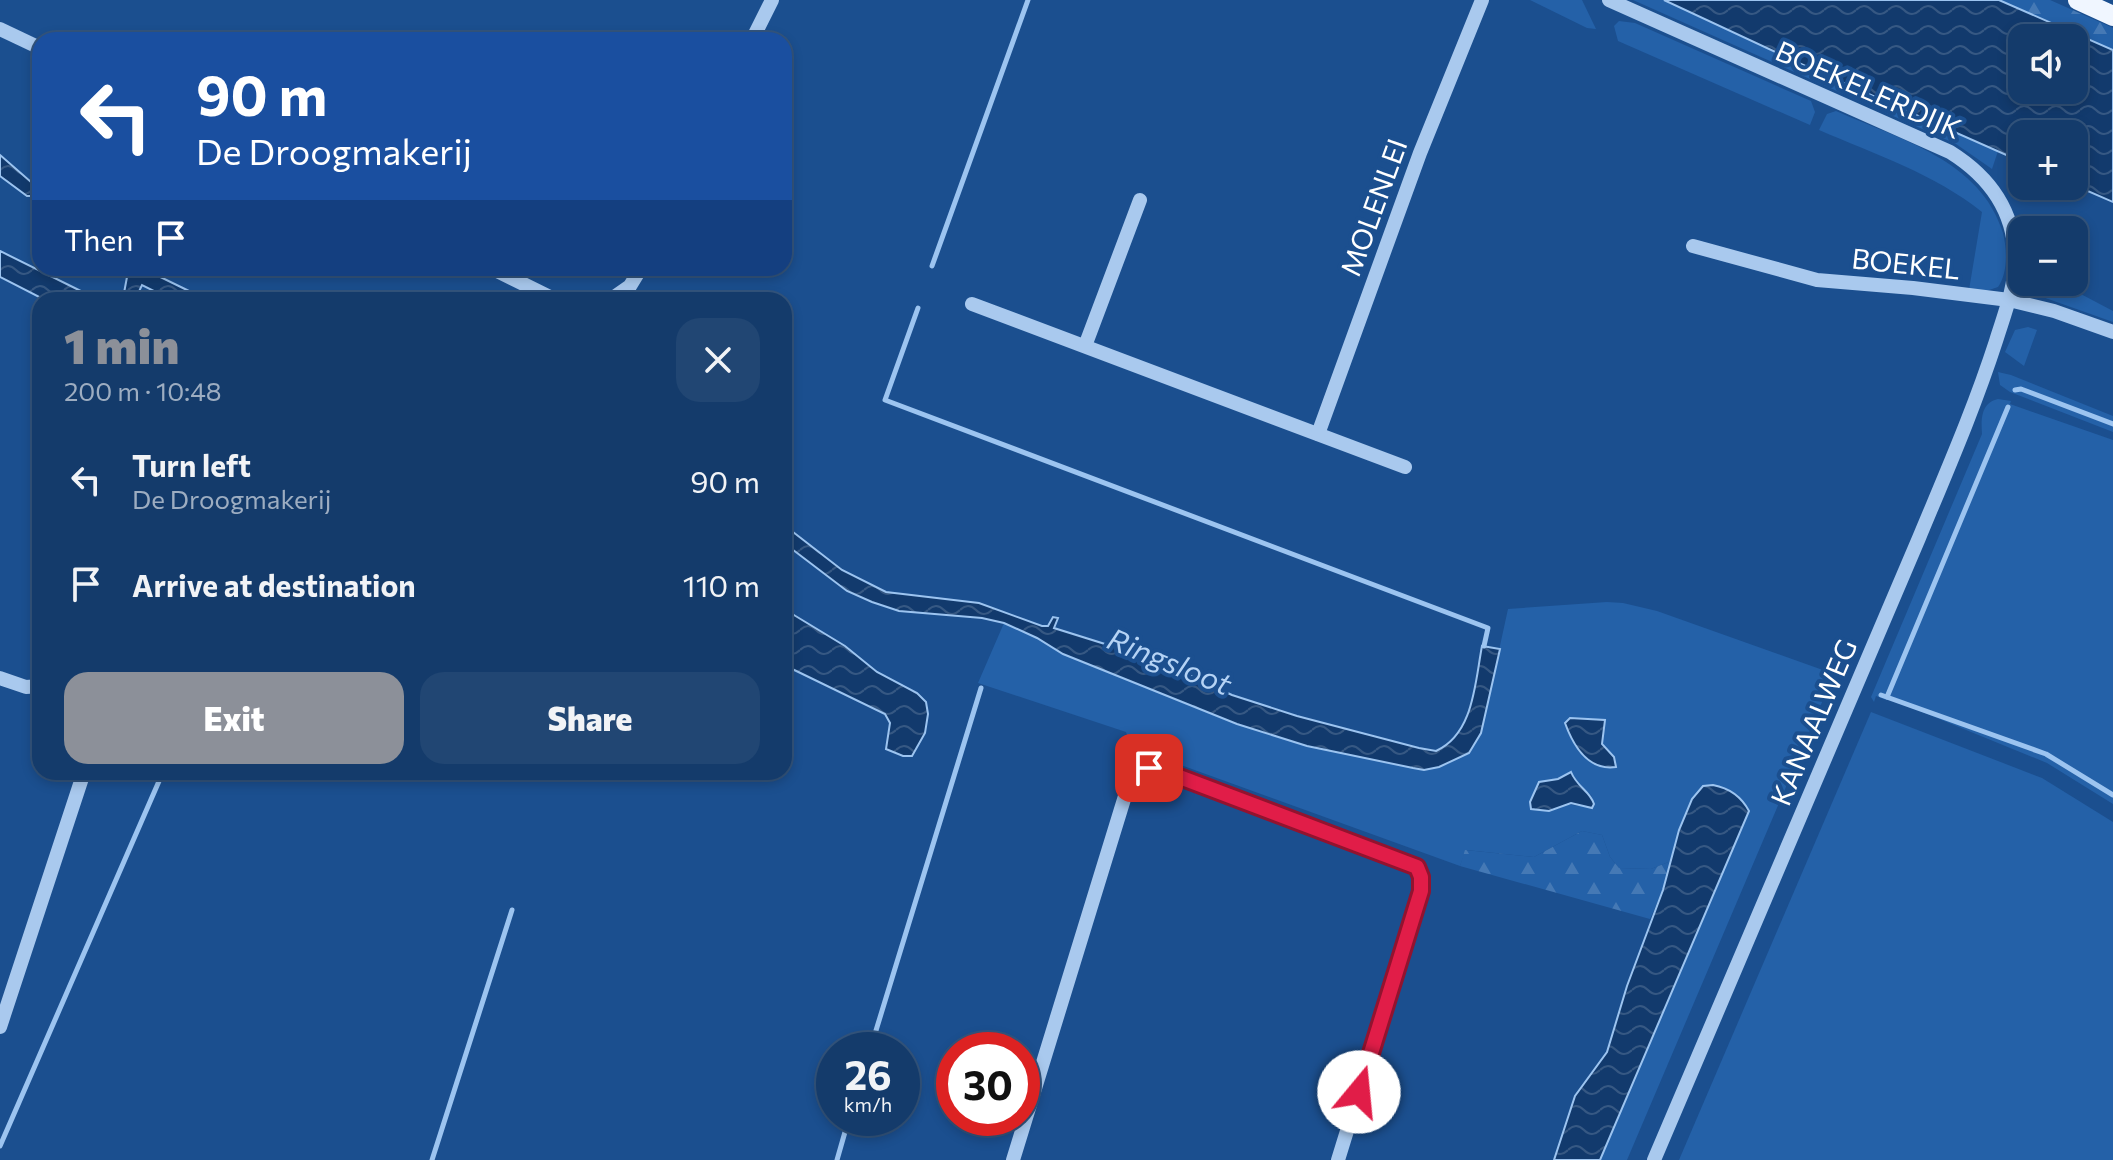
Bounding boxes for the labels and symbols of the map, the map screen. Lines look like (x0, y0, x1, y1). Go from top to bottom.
street label: BOEKELERDIJK (1771, 33, 1967, 145)
street label: MOLENLEI (1333, 134, 1413, 280)
street label: BOEKEL (1850, 240, 1962, 286)
water label: Ringsloot (1103, 618, 1238, 702)
street label: KANAALWEG (1763, 634, 1863, 810)
pin (1115, 734, 1183, 802)
speed limit sign: 30 (936, 1032, 1040, 1136)
position arrow (1317, 1050, 1401, 1134)

